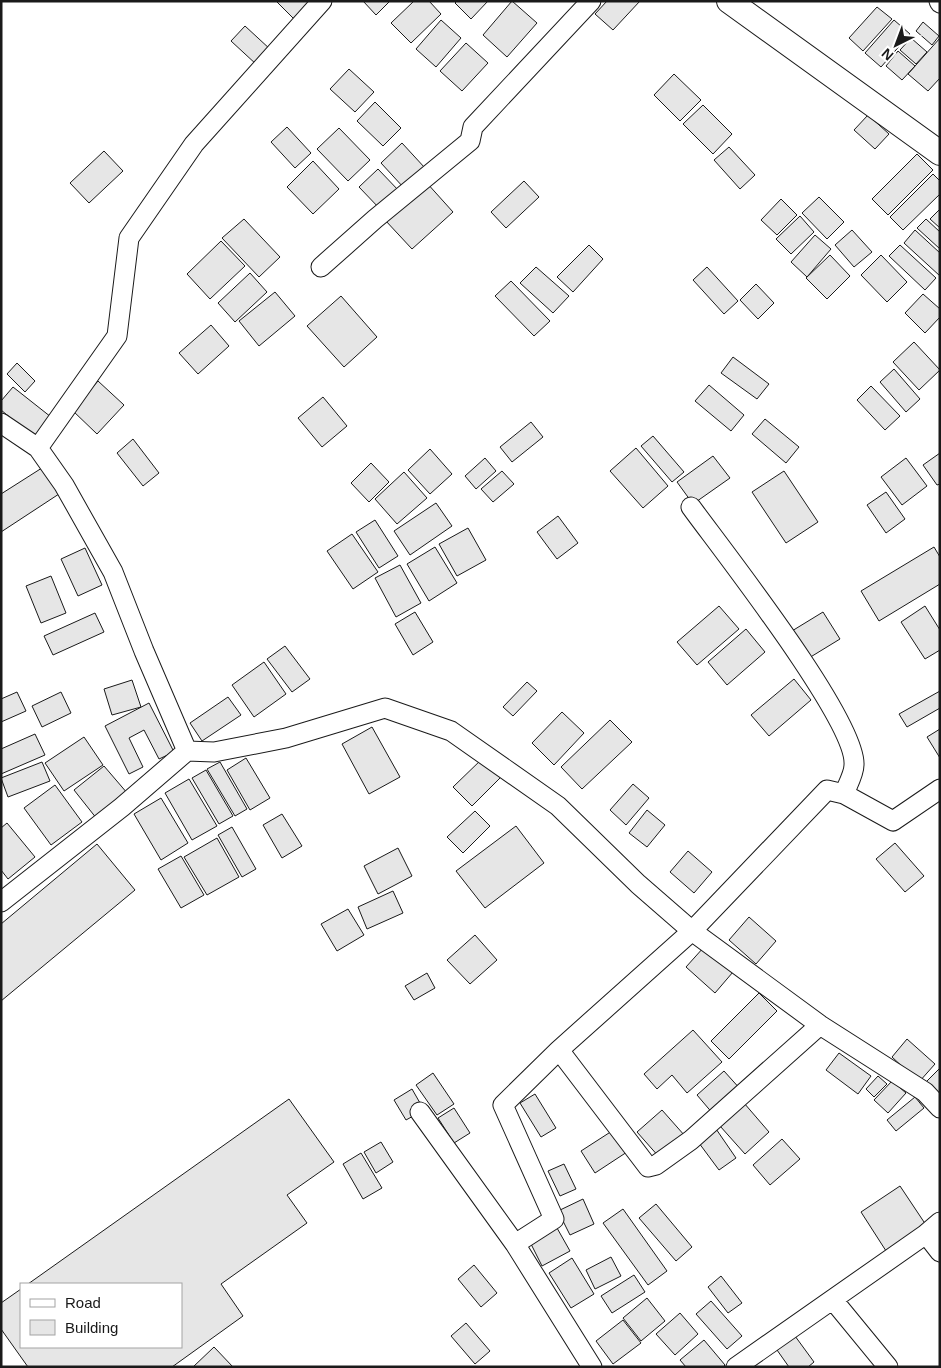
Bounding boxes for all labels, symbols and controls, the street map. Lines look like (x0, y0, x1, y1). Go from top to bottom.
north arrow (871, 20, 921, 70)
text: N (878, 45, 896, 64)
legend (20, 1283, 182, 1348)
text: Road (65, 1294, 101, 1311)
text: Building (65, 1319, 118, 1336)

